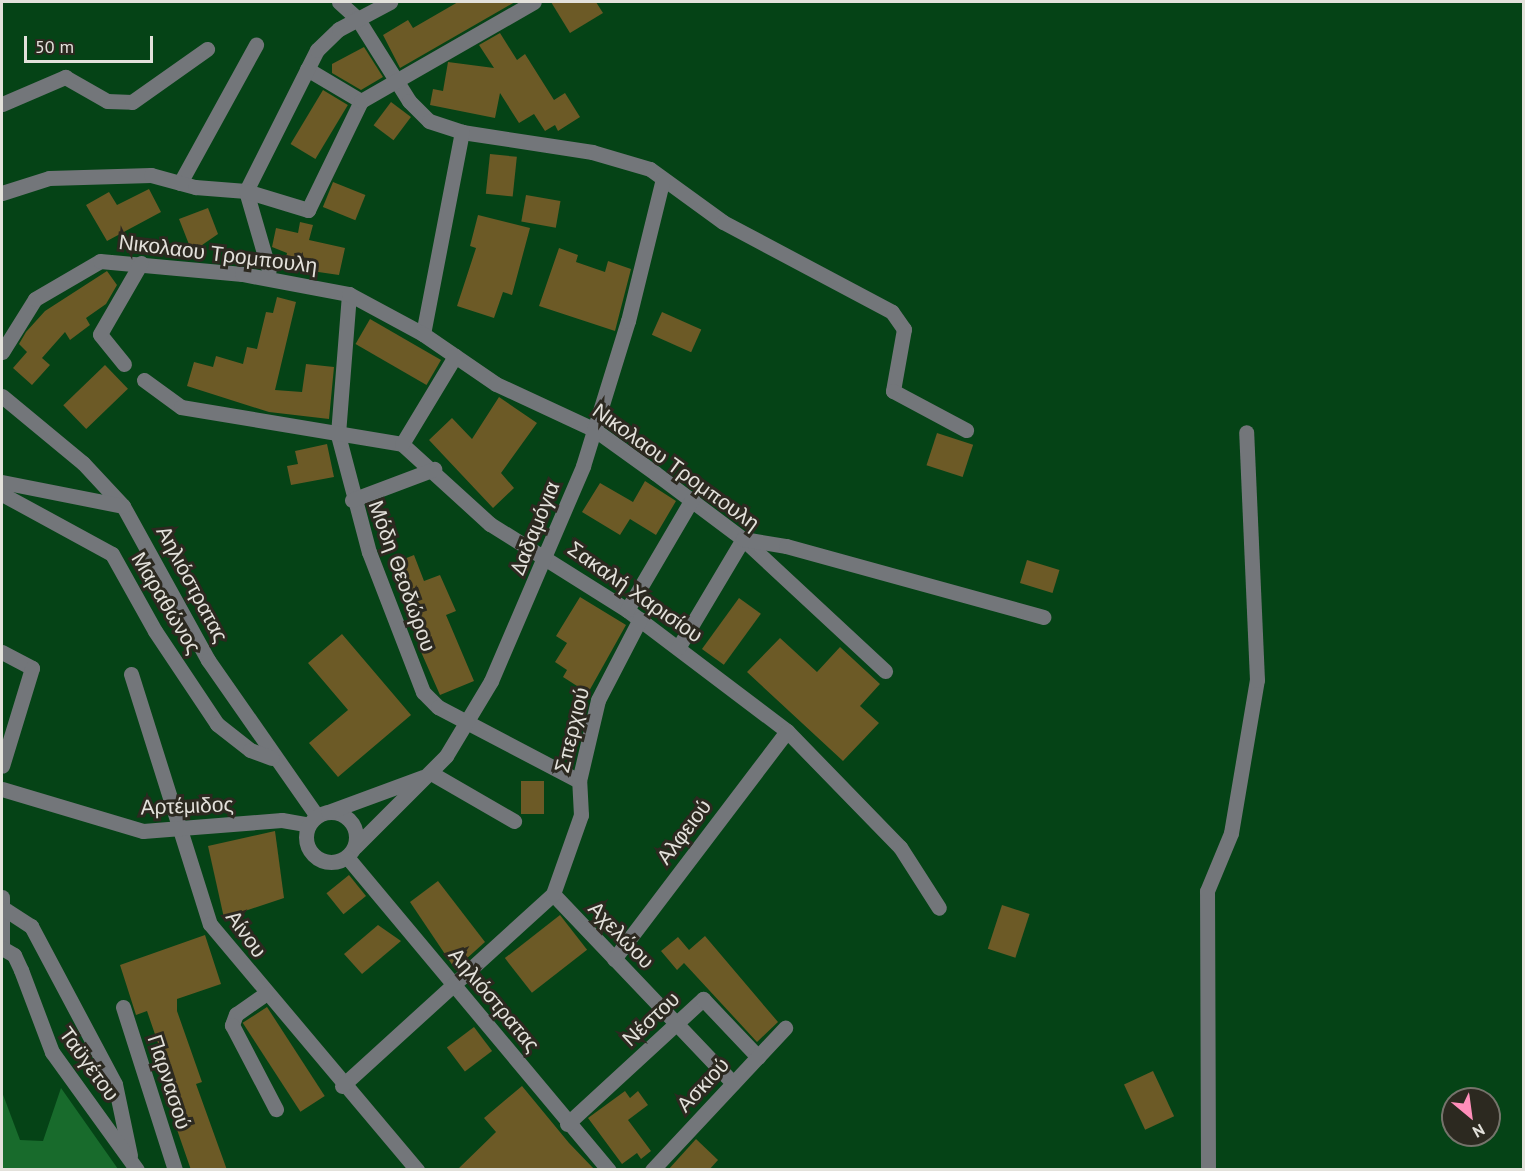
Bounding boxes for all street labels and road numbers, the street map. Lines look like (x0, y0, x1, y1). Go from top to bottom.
street label: Νικολαου Τρομπουλη (117, 229, 319, 279)
street label: Νικολαου Τρομπουλη (588, 398, 764, 536)
street label: Δαδαμόγια (505, 478, 565, 578)
street label: Μόδη Θεοδώρου (363, 497, 441, 655)
street label: Αηλιόστρατας (151, 522, 233, 646)
street label: Σακαλή Χαρισίου (563, 536, 707, 648)
street label: Μαραθώνος (126, 548, 206, 658)
street label: Σπερχιού (549, 685, 595, 775)
street label: Αρτέμιδος (140, 792, 234, 820)
street label: Αλφειού (651, 794, 717, 870)
street label: Αχελώου (583, 896, 659, 974)
street label: Αίνου (220, 905, 272, 963)
street label: Αηλιόστρατας (443, 943, 545, 1057)
street label: Νέστου (617, 986, 685, 1052)
street label: Ταϋγέτου (54, 1022, 124, 1106)
street label: Παρνασού (142, 1031, 196, 1133)
street label: Ασκιού (672, 1053, 734, 1117)

